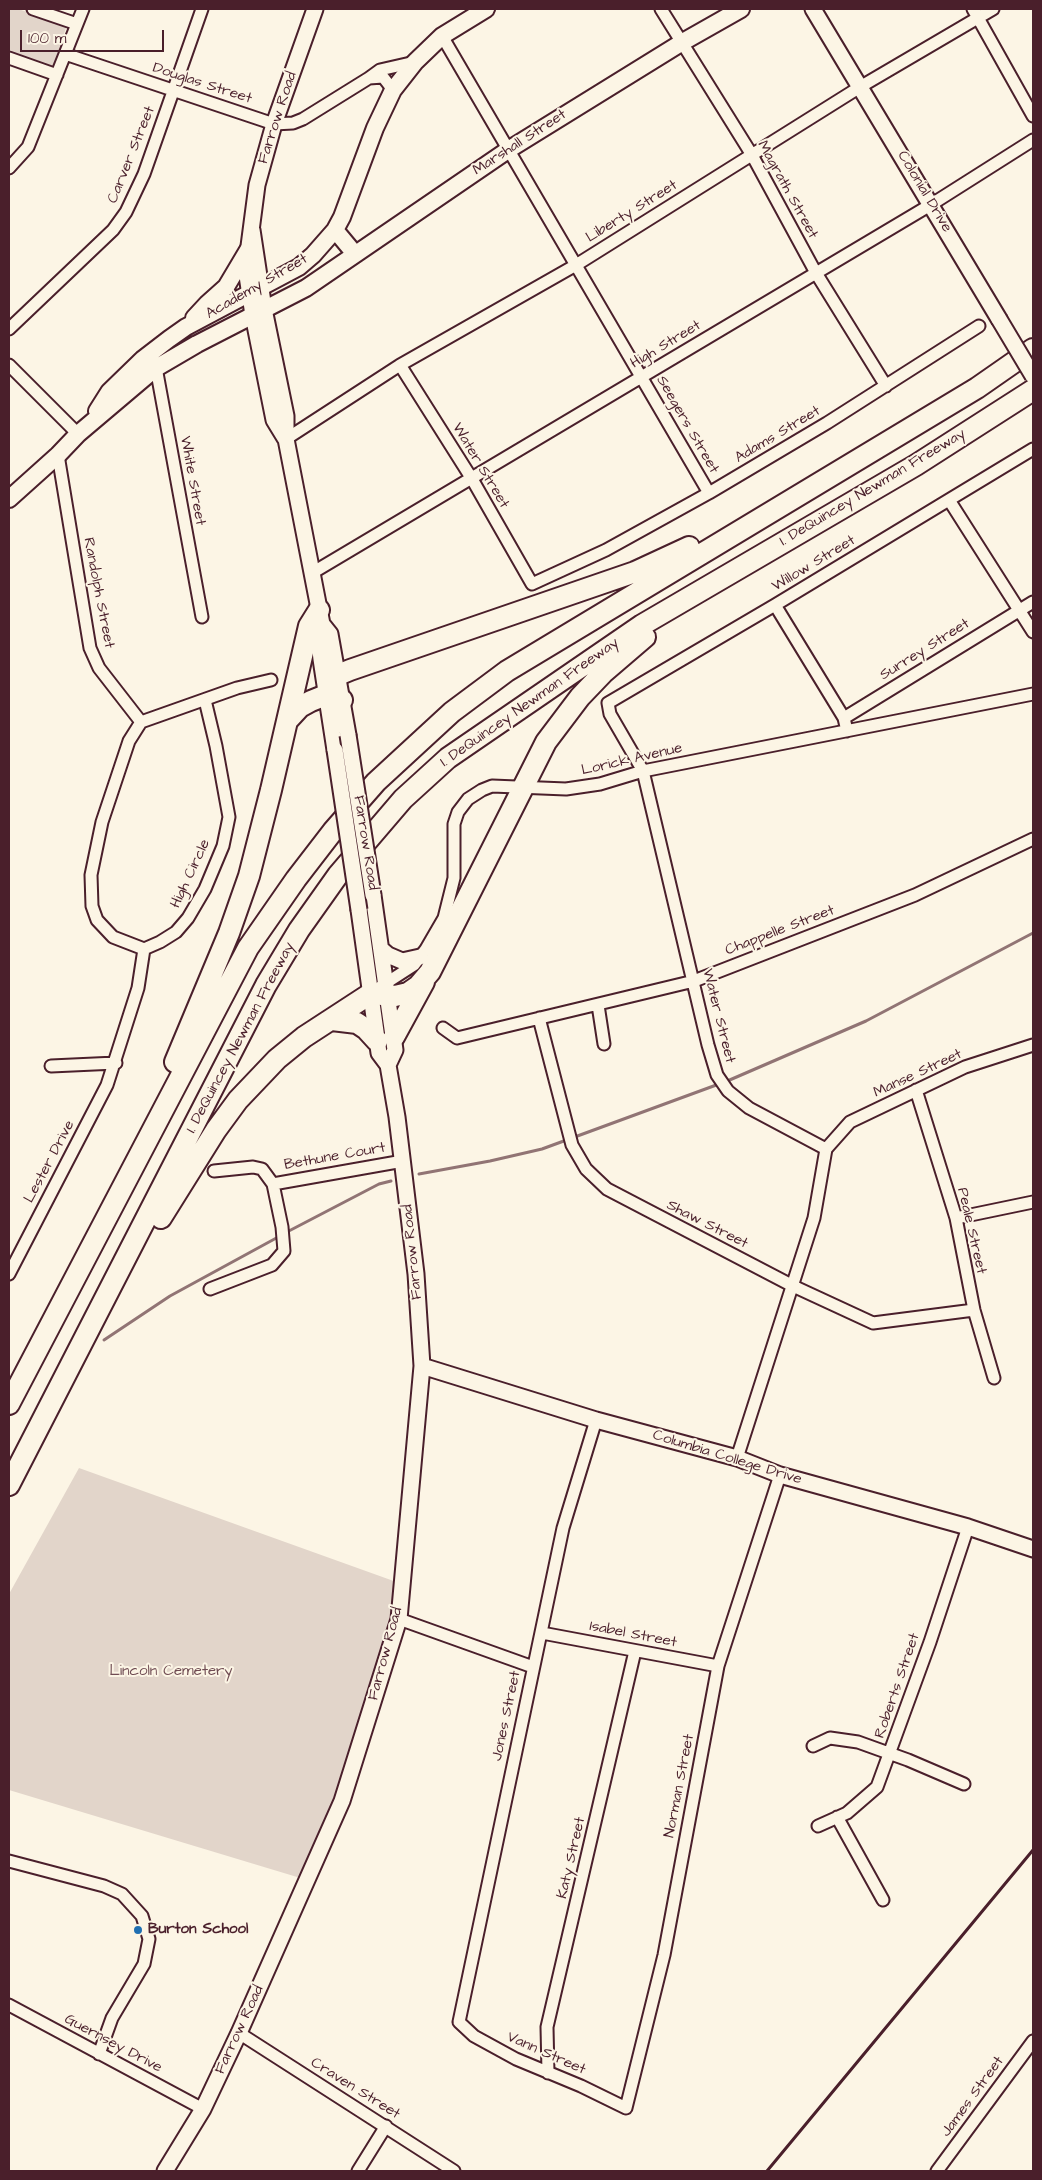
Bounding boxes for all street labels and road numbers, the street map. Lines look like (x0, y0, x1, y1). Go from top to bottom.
street label: Douglas Street (150, 59, 254, 109)
street label: Farrow Road (255, 70, 301, 166)
street label: Carver Street (104, 104, 160, 206)
street label: Marshall Street (470, 106, 570, 180)
street label: Magrath Street (753, 138, 821, 242)
street label: Colonial Drive (893, 148, 955, 236)
street label: Liberty Street (583, 177, 681, 247)
street label: Academy Street (203, 251, 311, 323)
street label: High Street (628, 317, 704, 373)
street label: Seegers Street (652, 373, 722, 477)
street label: Adams Street (732, 402, 824, 468)
street label: Water Street (447, 420, 513, 512)
street label: I. DeQuincey Newman Freeway (777, 425, 969, 551)
street label: White Street (175, 435, 209, 527)
street label: Willow Street (769, 532, 859, 596)
street label: Randolph Street (78, 536, 118, 650)
street label: Surrey Street (877, 615, 973, 685)
street label: I. DeQuincey Newman Freeway (437, 634, 623, 772)
street label: Lorick Avenue (580, 740, 684, 780)
street label: Farrow Road (349, 794, 381, 892)
street label: High Circle (167, 837, 215, 911)
street label: Chappelle Street (723, 902, 837, 960)
street label: I. DeQuincey Newman Freeway (183, 940, 299, 1136)
street label: Water Street (698, 967, 738, 1065)
street label: Manse Street (871, 1046, 965, 1102)
street label: Lester Drive (21, 1118, 79, 1206)
street label: Bethune Court (283, 1139, 387, 1175)
street label: Peale Street (952, 1186, 990, 1276)
street label: Shaw Street (663, 1197, 751, 1253)
street label: Farrow Road (399, 1204, 427, 1300)
street label: Columbia College Drive (650, 1427, 804, 1489)
street label: Farrow Road (365, 1606, 407, 1702)
street label: Isabel Street (588, 1618, 678, 1652)
street label: Roberts Street (872, 1631, 924, 1741)
street label: Jones Street (489, 1669, 525, 1763)
street label: Norman Street (661, 1733, 699, 1839)
street label: Katy Street (554, 1815, 590, 1901)
street label: Farrow Road (212, 1983, 268, 2077)
street label: Guernsey Drive (61, 2011, 165, 2077)
street label: Vann Street (504, 2029, 588, 2079)
street label: James Street (938, 2053, 1008, 2141)
street label: Craven Street (307, 2054, 403, 2124)

